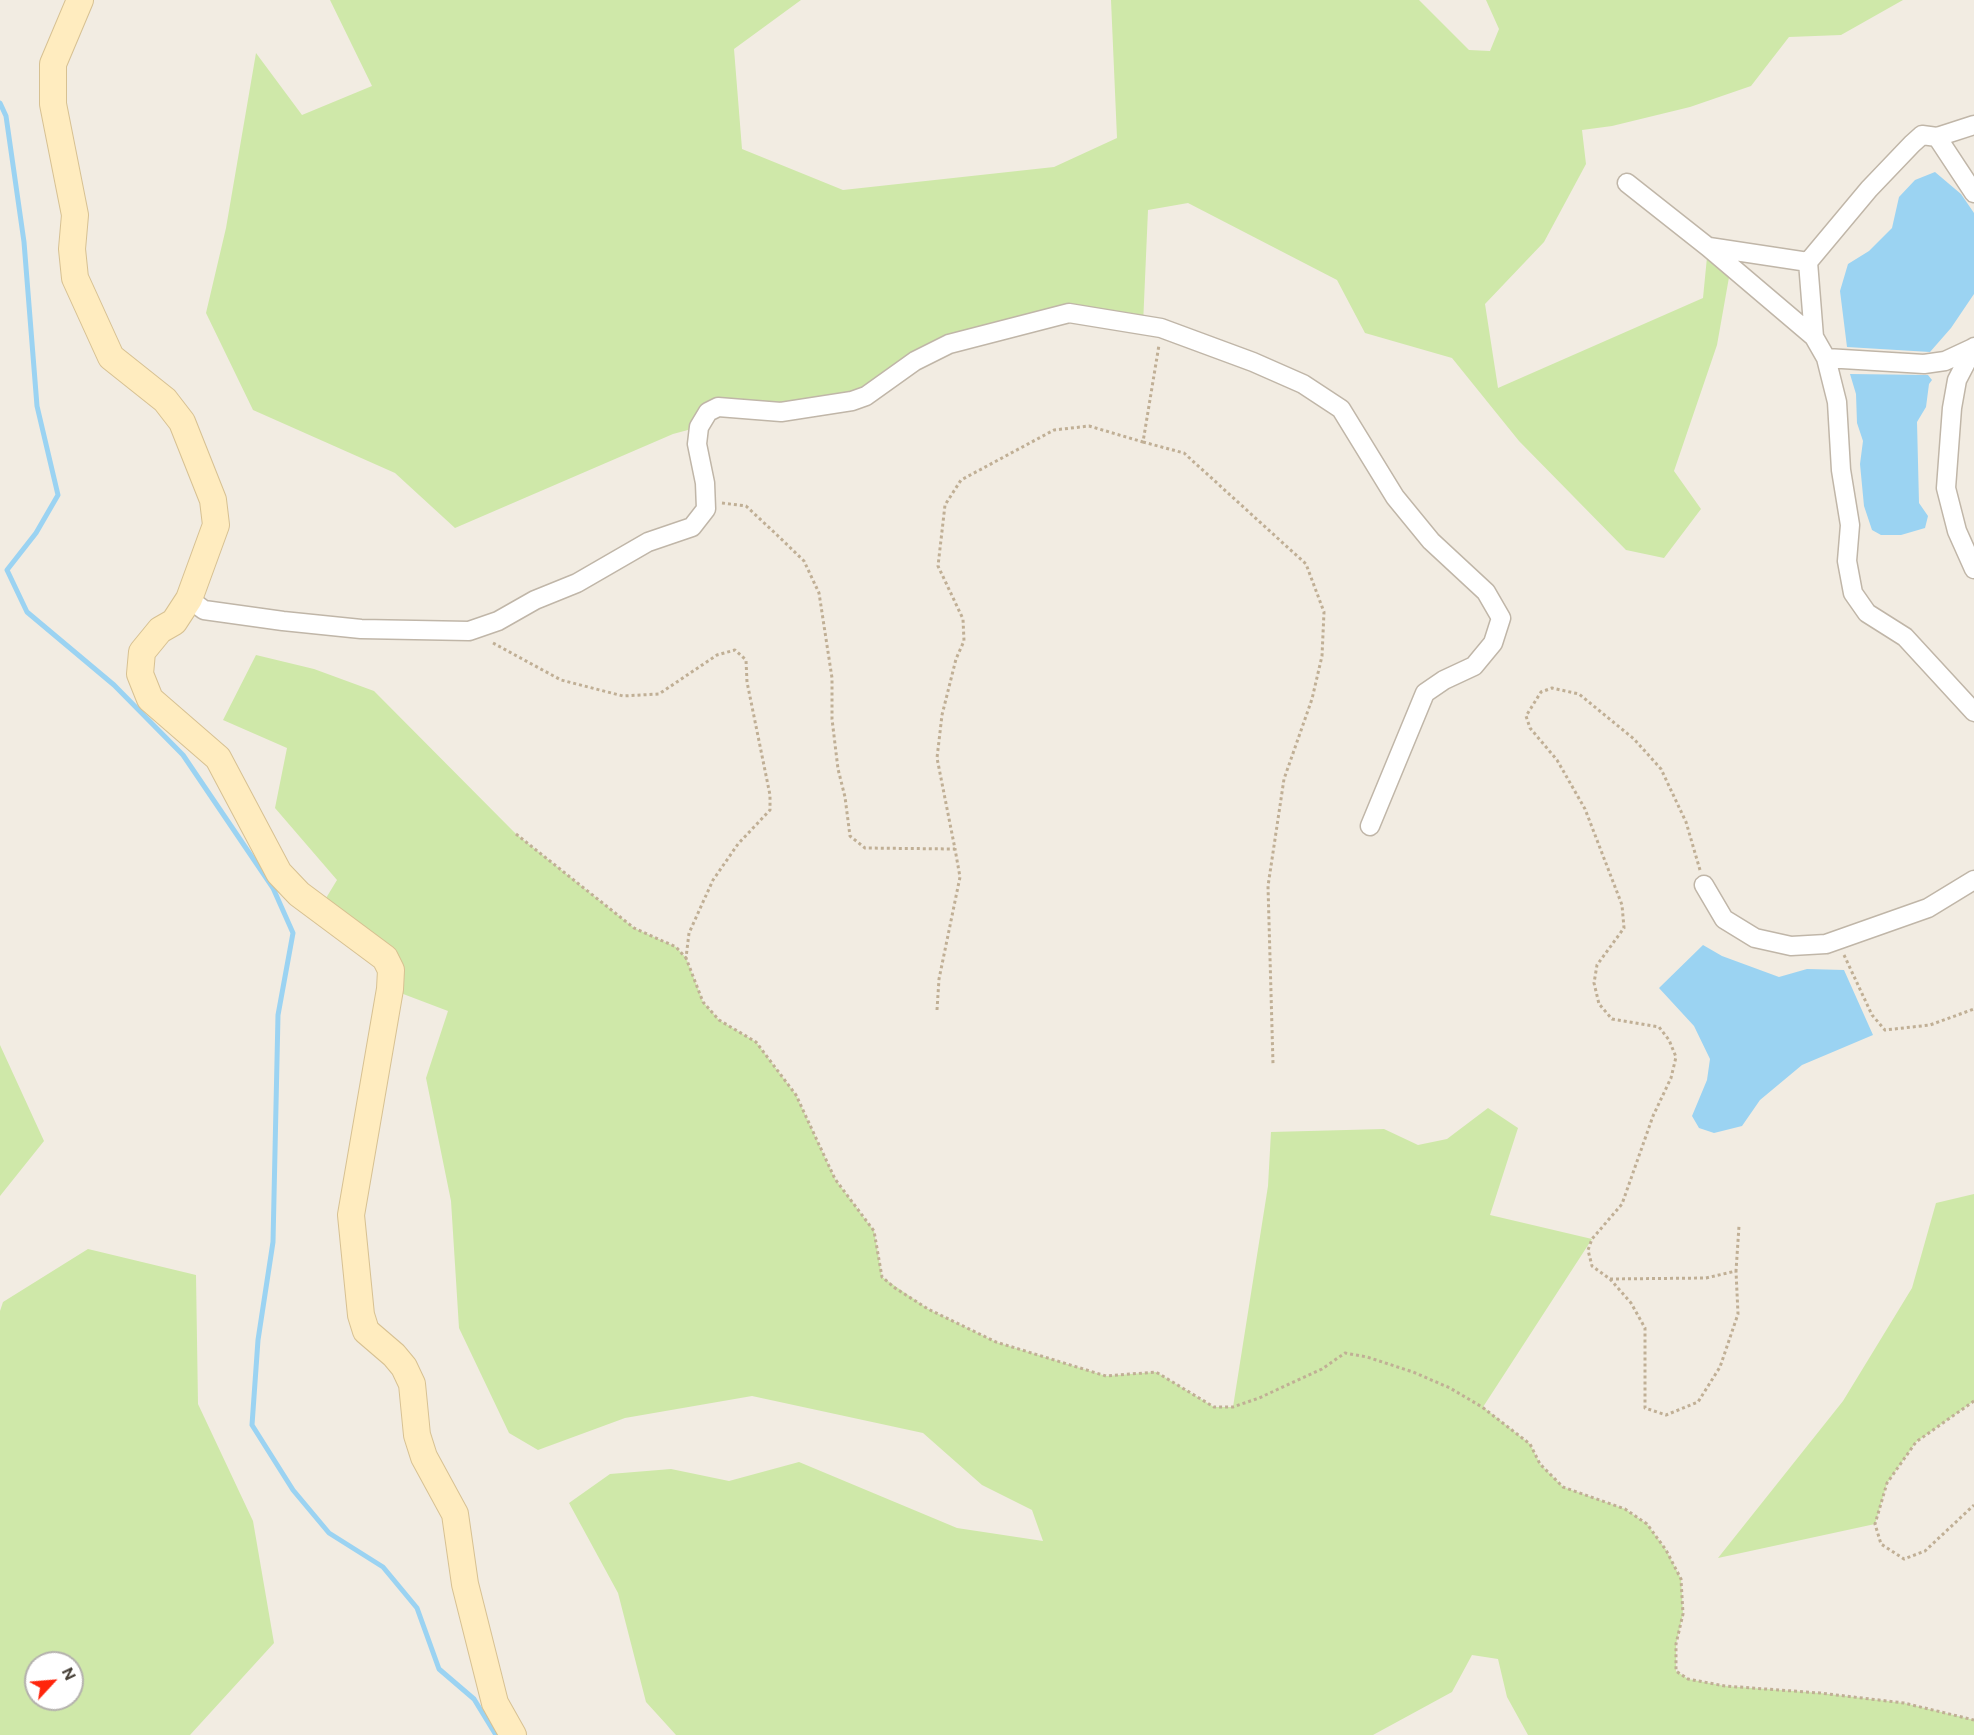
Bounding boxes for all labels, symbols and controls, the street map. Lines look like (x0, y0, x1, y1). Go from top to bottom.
north arrow (24, 1651, 84, 1711)
text: N (57, 1664, 81, 1684)

